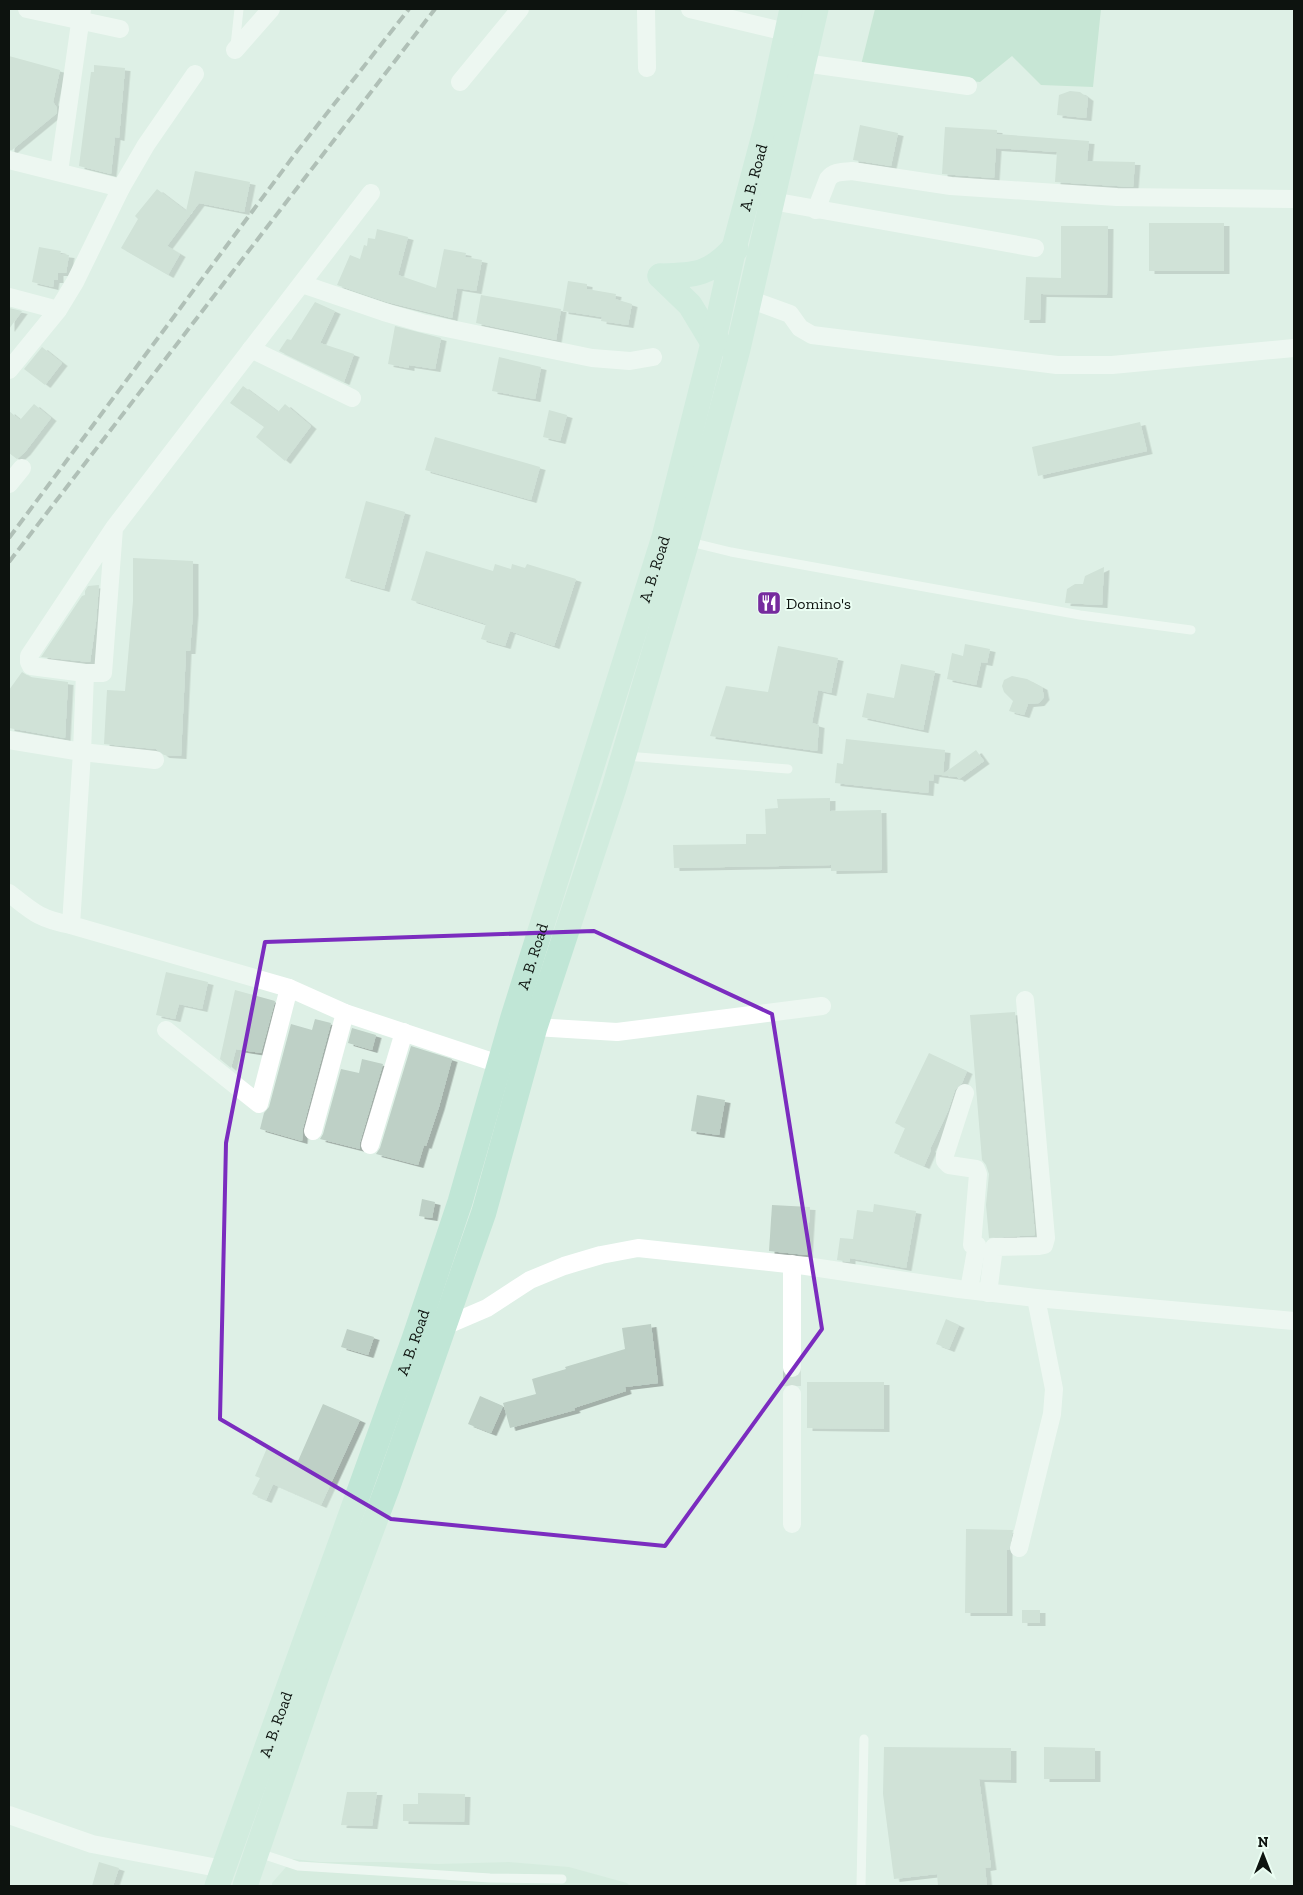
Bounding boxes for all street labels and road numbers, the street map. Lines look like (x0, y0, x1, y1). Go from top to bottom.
street label: A. B. Road (735, 142, 771, 213)
street label: A. B. Road (635, 533, 673, 605)
street label: A. B. Road (513, 921, 552, 992)
street label: A. B. Road (392, 1307, 433, 1378)
street label: A. B. Road (255, 1689, 296, 1760)

